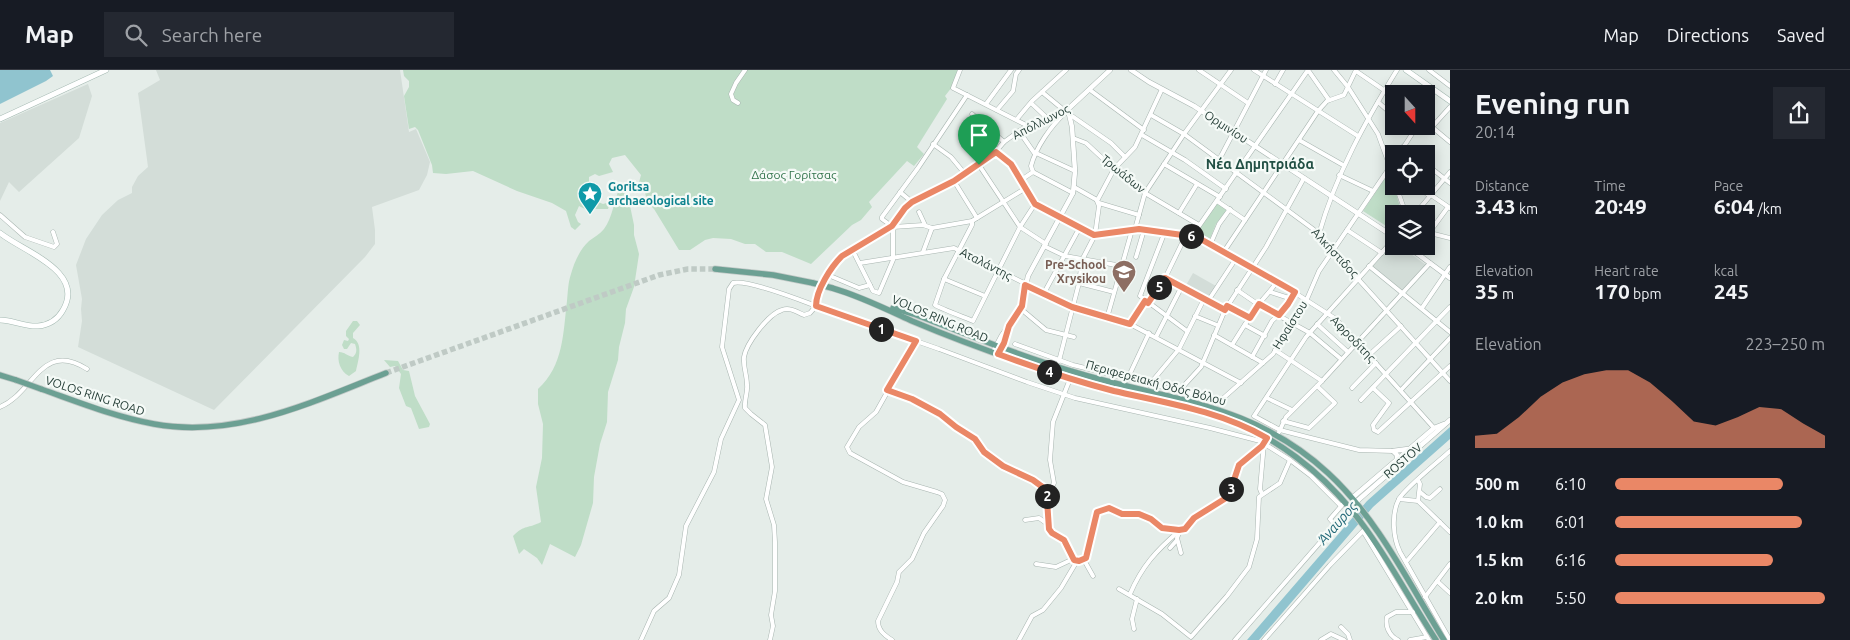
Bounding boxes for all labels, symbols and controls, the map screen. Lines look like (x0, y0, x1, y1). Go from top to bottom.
search box (104, 12, 454, 57)
text: Map (25, 21, 74, 48)
icon: search (122, 21, 150, 49)
text: Search here (162, 24, 262, 46)
text: Map (1603, 25, 1639, 45)
text: Directions (1667, 25, 1749, 45)
text: Saved (1777, 25, 1825, 45)
north arrow (1385, 85, 1435, 135)
map controls (1385, 85, 1435, 255)
button: share (1773, 87, 1825, 139)
text: Evening run (1475, 88, 1630, 119)
street label: Απόλλωνος (1010, 101, 1072, 142)
street label: Ορμινίου (1202, 108, 1250, 145)
pin (958, 114, 1000, 165)
icon: arrive (965, 121, 993, 149)
text: 20:14 (1475, 123, 1515, 141)
button: locate (1385, 145, 1435, 195)
street label: Τρωάδων (1099, 152, 1148, 195)
district label: Νέα Δημητριάδα (1206, 156, 1315, 172)
park label: Δάσος Γορίτσας (751, 168, 837, 182)
text: Distance (1475, 178, 1529, 194)
text: Time (1594, 178, 1626, 194)
text: Pace (1714, 178, 1743, 194)
place label: Goritsa archaeological site (608, 180, 714, 207)
place icon: Goritsa archaeological site (577, 181, 603, 215)
text: 3.43 (1475, 194, 1516, 218)
text: 20:49 (1594, 194, 1647, 218)
text: 6:04 (1714, 194, 1754, 218)
text: km (1516, 201, 1538, 217)
text: /km (1754, 201, 1782, 217)
button: layers (1385, 205, 1435, 255)
pin: 6 (1178, 224, 1204, 248)
street label: Αλκήστιδος (1309, 225, 1362, 281)
text: 6 (1188, 228, 1195, 244)
street label: Αταλάντης (958, 245, 1015, 283)
place label: Pre-School Xrysikou (1045, 258, 1106, 285)
school or university icon: Pre-School Xrysikou (1111, 259, 1137, 293)
text: Elevation (1475, 263, 1533, 279)
text: Heart rate (1594, 263, 1659, 279)
text: kcal (1714, 263, 1738, 279)
pin: 5 (1146, 274, 1172, 300)
text: 5 (1156, 279, 1163, 295)
text: 35 (1475, 279, 1499, 303)
text: 170 (1594, 279, 1630, 303)
text: 245 (1714, 279, 1749, 303)
text: m (1499, 286, 1514, 302)
text: bpm (1630, 286, 1662, 302)
street label: VOLOS RING ROAD (890, 292, 990, 345)
street label: Ηφαίστου (1270, 298, 1310, 351)
street label: Αφροδίτης (1328, 313, 1379, 365)
pin: 1 (868, 316, 894, 342)
text: 1 (878, 321, 885, 337)
text: Elevation (1475, 335, 1542, 353)
text: 223–250 m (1745, 335, 1825, 353)
street label: Περιφερειακή Οδός Βόλου (1084, 357, 1228, 409)
pin: 4 (1036, 360, 1062, 384)
text: 4 (1046, 364, 1053, 380)
street label: VOLOS RING ROAD (44, 373, 146, 418)
street label: ROSTOV (1381, 440, 1425, 481)
text: 500 m (1475, 475, 1520, 493)
text: 6:10 (1555, 475, 1586, 493)
pin: 3 (1218, 476, 1244, 502)
text: 3 (1228, 481, 1235, 497)
pin: 2 (1034, 484, 1060, 508)
text: 2 (1044, 488, 1051, 504)
water label: Άναυρος (1313, 498, 1361, 548)
text: 1.0 km (1475, 513, 1524, 531)
text: 6:01 (1555, 513, 1586, 531)
text: 1.5 km (1475, 551, 1524, 569)
text: 6:16 (1555, 551, 1586, 569)
text: 2.0 km (1475, 589, 1524, 607)
text: 5:50 (1555, 589, 1586, 607)

